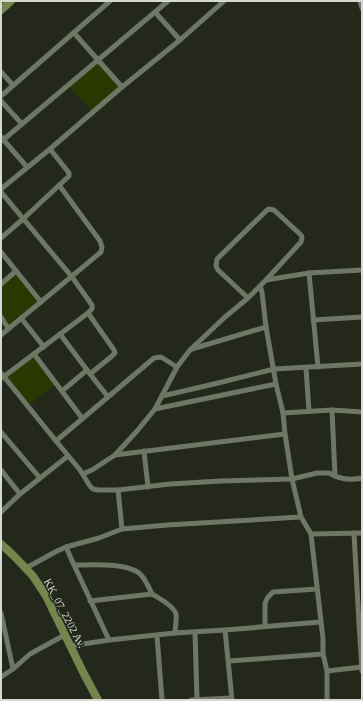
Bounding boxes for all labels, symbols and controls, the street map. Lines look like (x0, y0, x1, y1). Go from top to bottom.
street label: KK_07_2202 Av. (42, 576, 88, 650)

